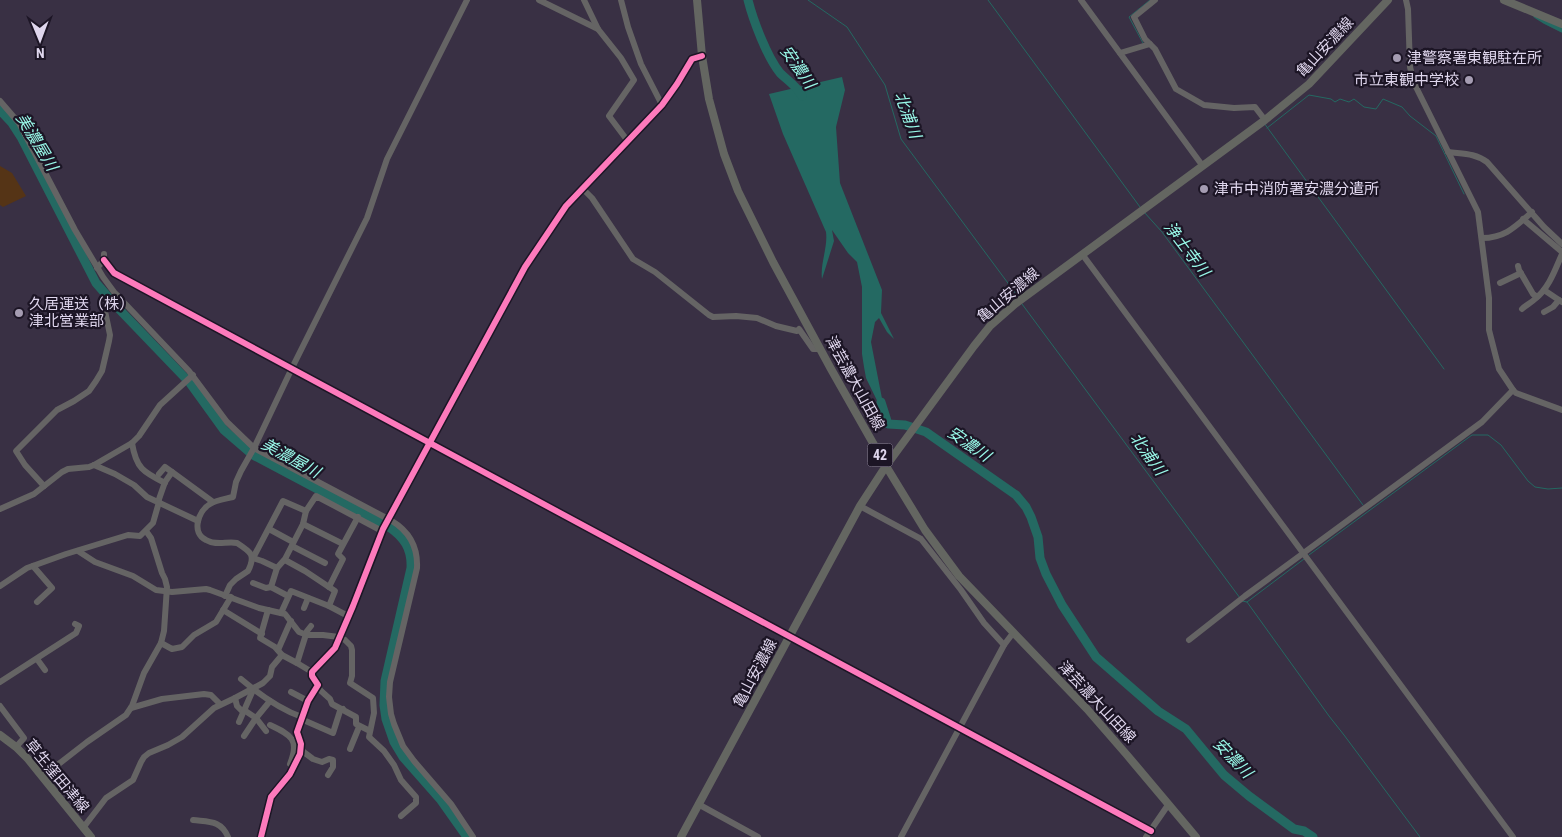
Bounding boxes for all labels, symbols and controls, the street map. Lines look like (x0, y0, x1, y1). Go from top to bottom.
street label: 亀山安濃線 (1293, 13, 1357, 81)
north arrow (15, 15, 65, 65)
water label: 安濃川 (776, 42, 821, 94)
text: N (36, 45, 45, 61)
place label: 津警察署東観駐在所 (1407, 49, 1542, 67)
marker: 津警察署東観駐在所 (1391, 52, 1403, 64)
place label: 市立東観中学校 (1354, 71, 1459, 89)
marker: 市立東観中学校 (1463, 74, 1475, 86)
water label: 北浦川 (891, 89, 926, 143)
water label: 美濃屋川 (12, 110, 63, 176)
place label: 津市中消防署安濃分遣所 (1214, 180, 1379, 198)
marker: 津市中消防署安濃分遣所 (1198, 183, 1210, 195)
water label: 浄土寺川 (1160, 218, 1215, 282)
street label: 亀山安濃線 (973, 264, 1043, 326)
place label: 久居運送（株） 津北営業部 (29, 295, 134, 330)
marker: 久居運送（株） 津北営業部 (13, 307, 25, 319)
street label: 津芸濃大山田線 (822, 333, 888, 433)
water label: 安濃川 (944, 422, 996, 467)
water label: 北浦川 (1126, 429, 1171, 481)
water label: 美濃屋川 (258, 434, 325, 483)
road number: 42 (868, 444, 892, 466)
street label: 亀山安濃線 (729, 636, 781, 710)
street label: 津芸濃大山田線 (1055, 657, 1139, 747)
water label: 安濃川 (1209, 734, 1258, 783)
street label: 草生窪田津線 (21, 736, 93, 816)

